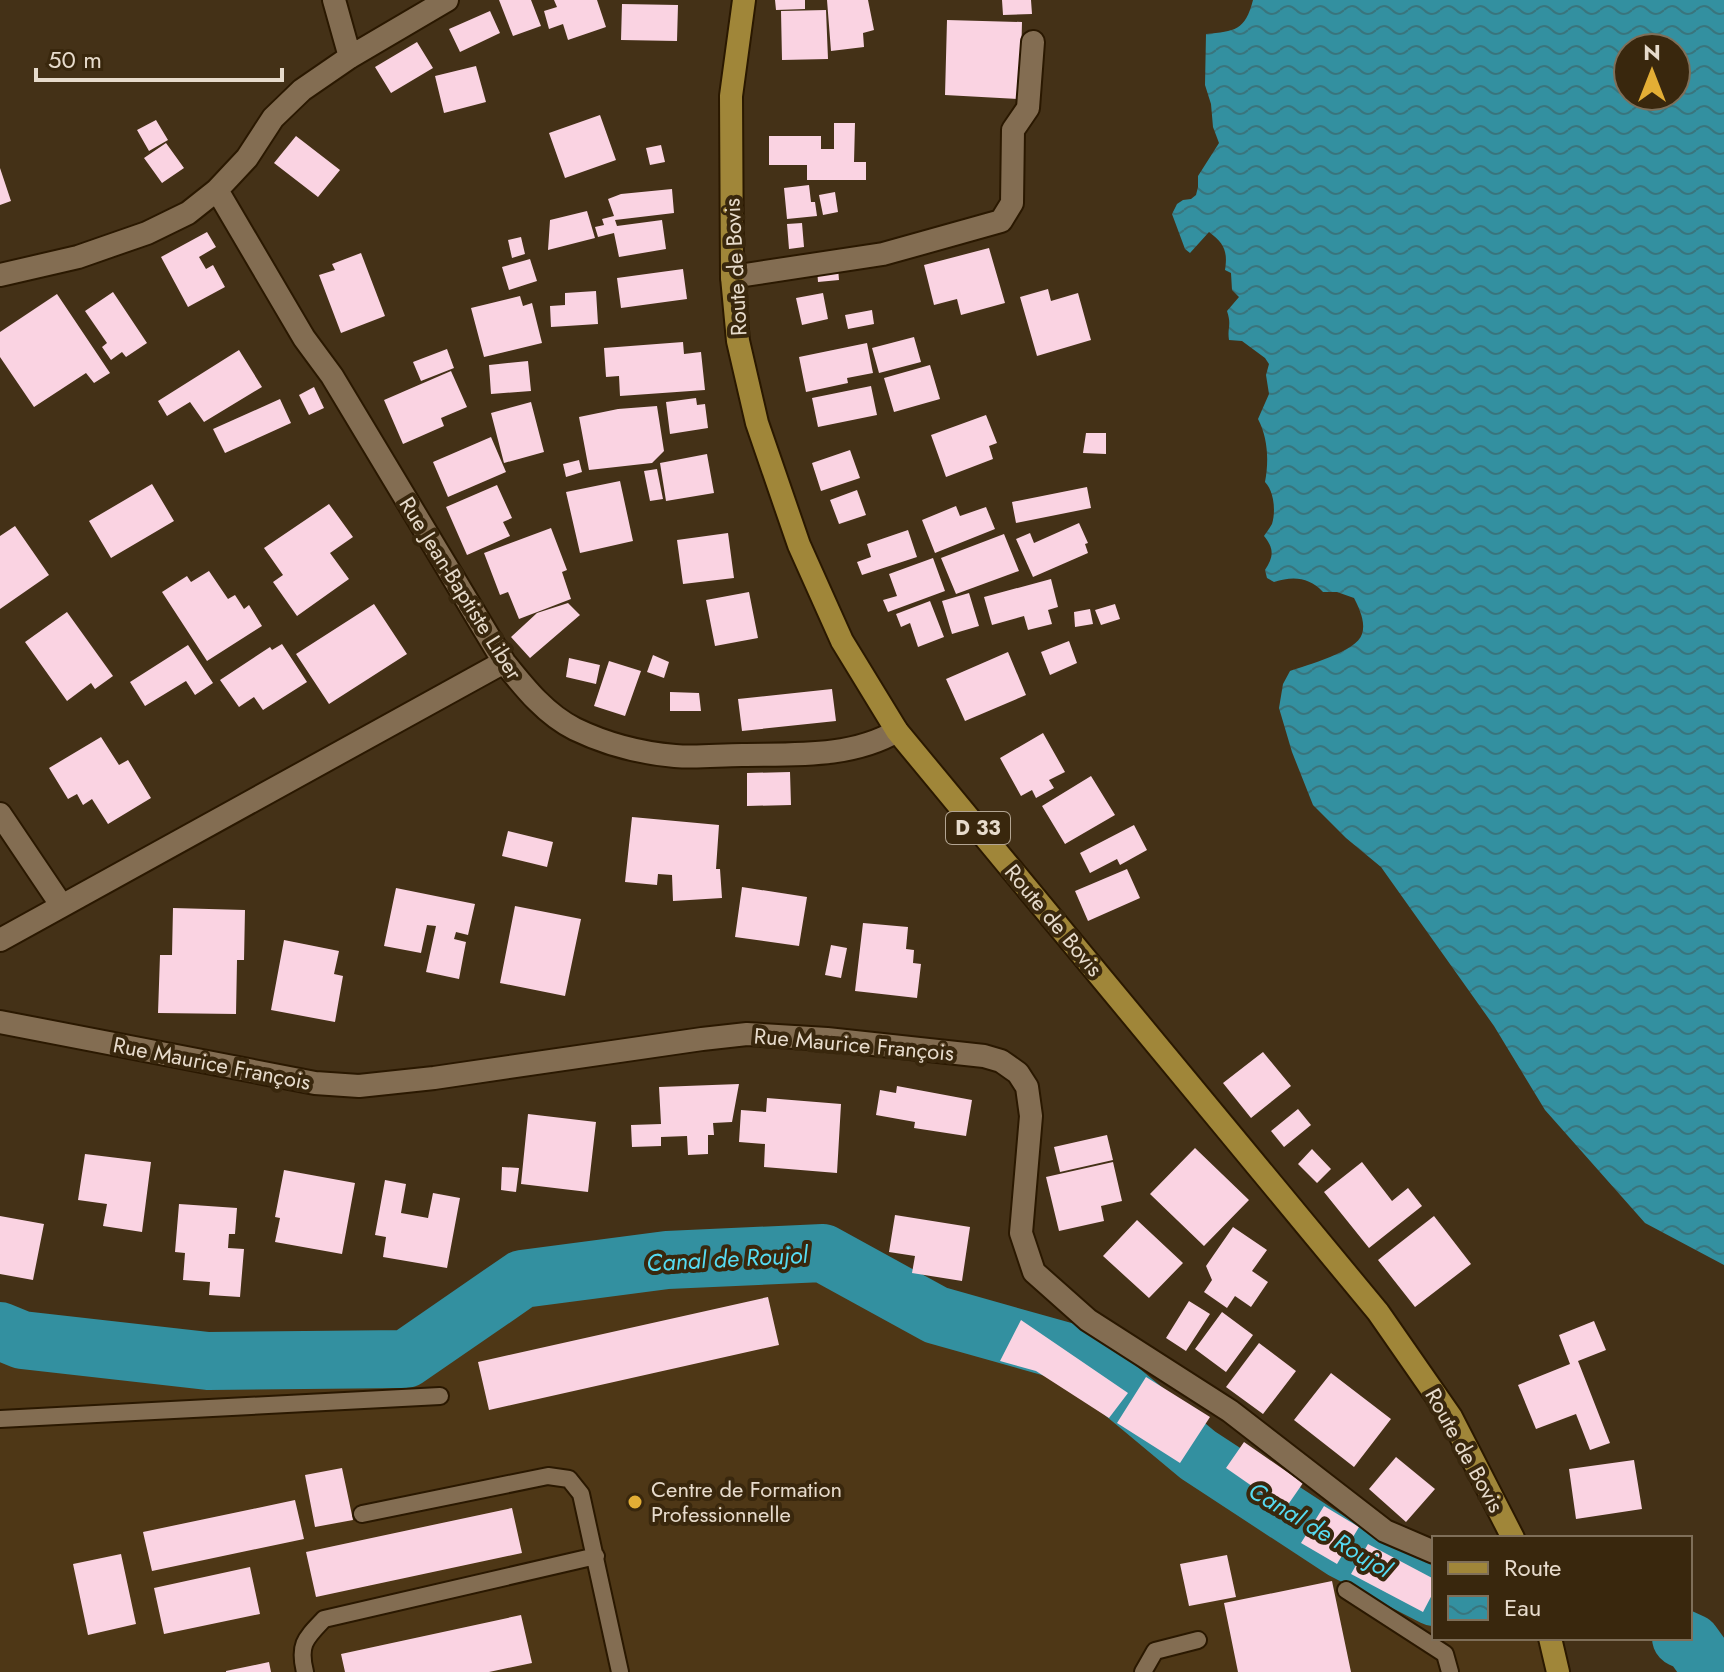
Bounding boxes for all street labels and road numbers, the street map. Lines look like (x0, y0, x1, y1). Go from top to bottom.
street label: Route de Bovis (715, 197, 755, 337)
street label: Rue Jean-Baptiste Liber (392, 490, 531, 686)
road number: D 33 (946, 812, 1010, 844)
street label: Route de Bovis (997, 857, 1111, 983)
street label: Rue Maurice François (753, 1019, 956, 1069)
street label: Rue Maurice François (110, 1028, 314, 1098)
street label: Route de Bovis (1418, 1382, 1512, 1518)

